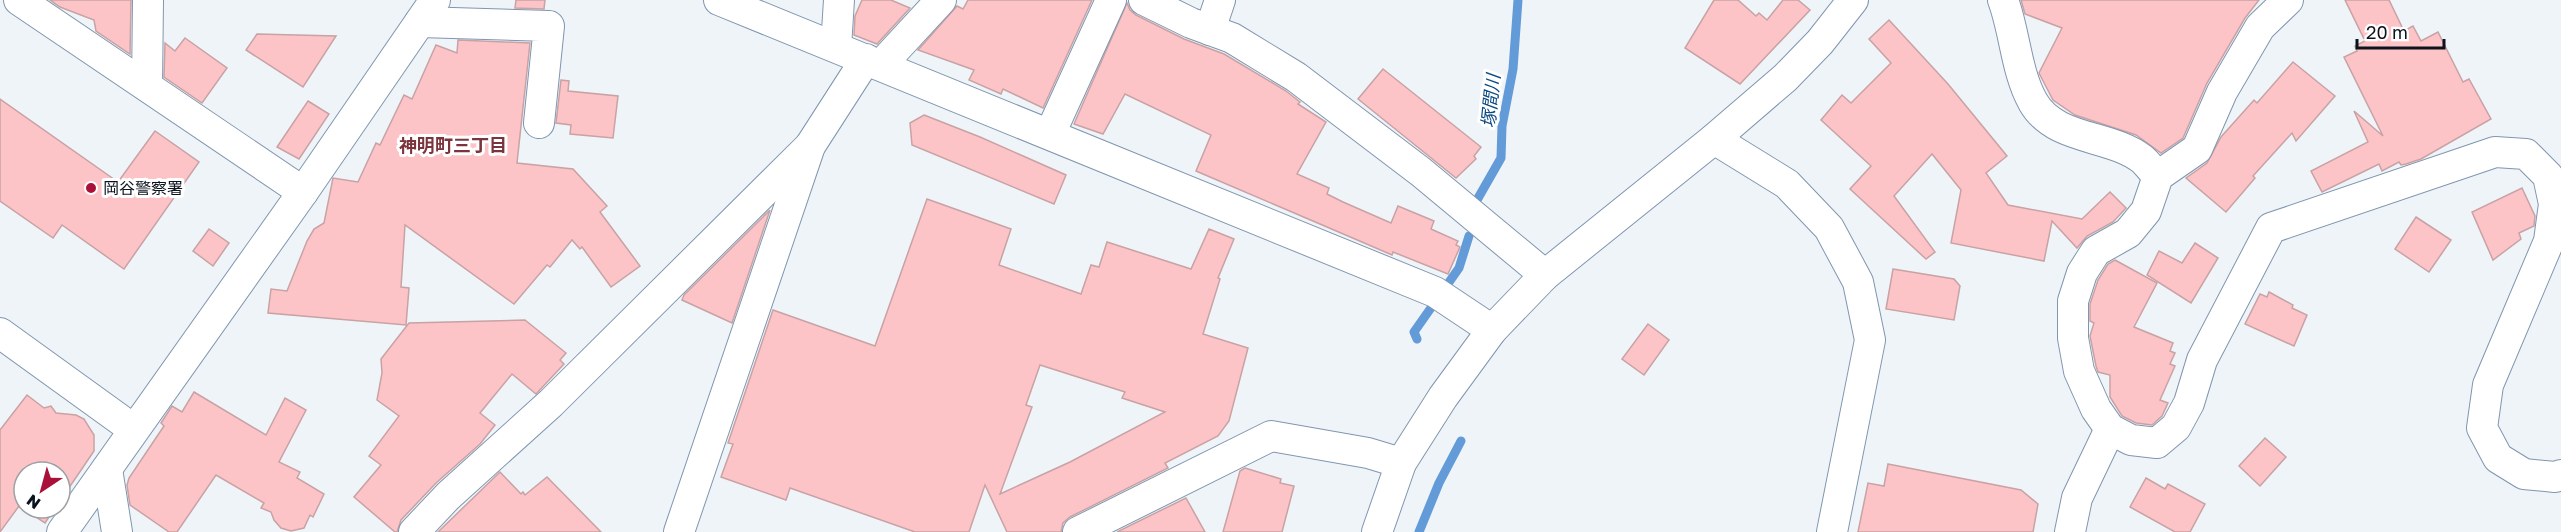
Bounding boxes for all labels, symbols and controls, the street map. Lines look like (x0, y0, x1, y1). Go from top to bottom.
scale bar (2357, 12, 2444, 50)
text: 20 m (2366, 21, 2408, 43)
water label: 塚間川 (1476, 71, 1504, 129)
district label: 神明町三丁目 (399, 134, 507, 156)
place label: 岡谷警察署 (103, 178, 183, 198)
marker: 岡谷警察署 (84, 181, 98, 195)
north arrow (12, 460, 72, 520)
text: N (22, 490, 44, 514)

